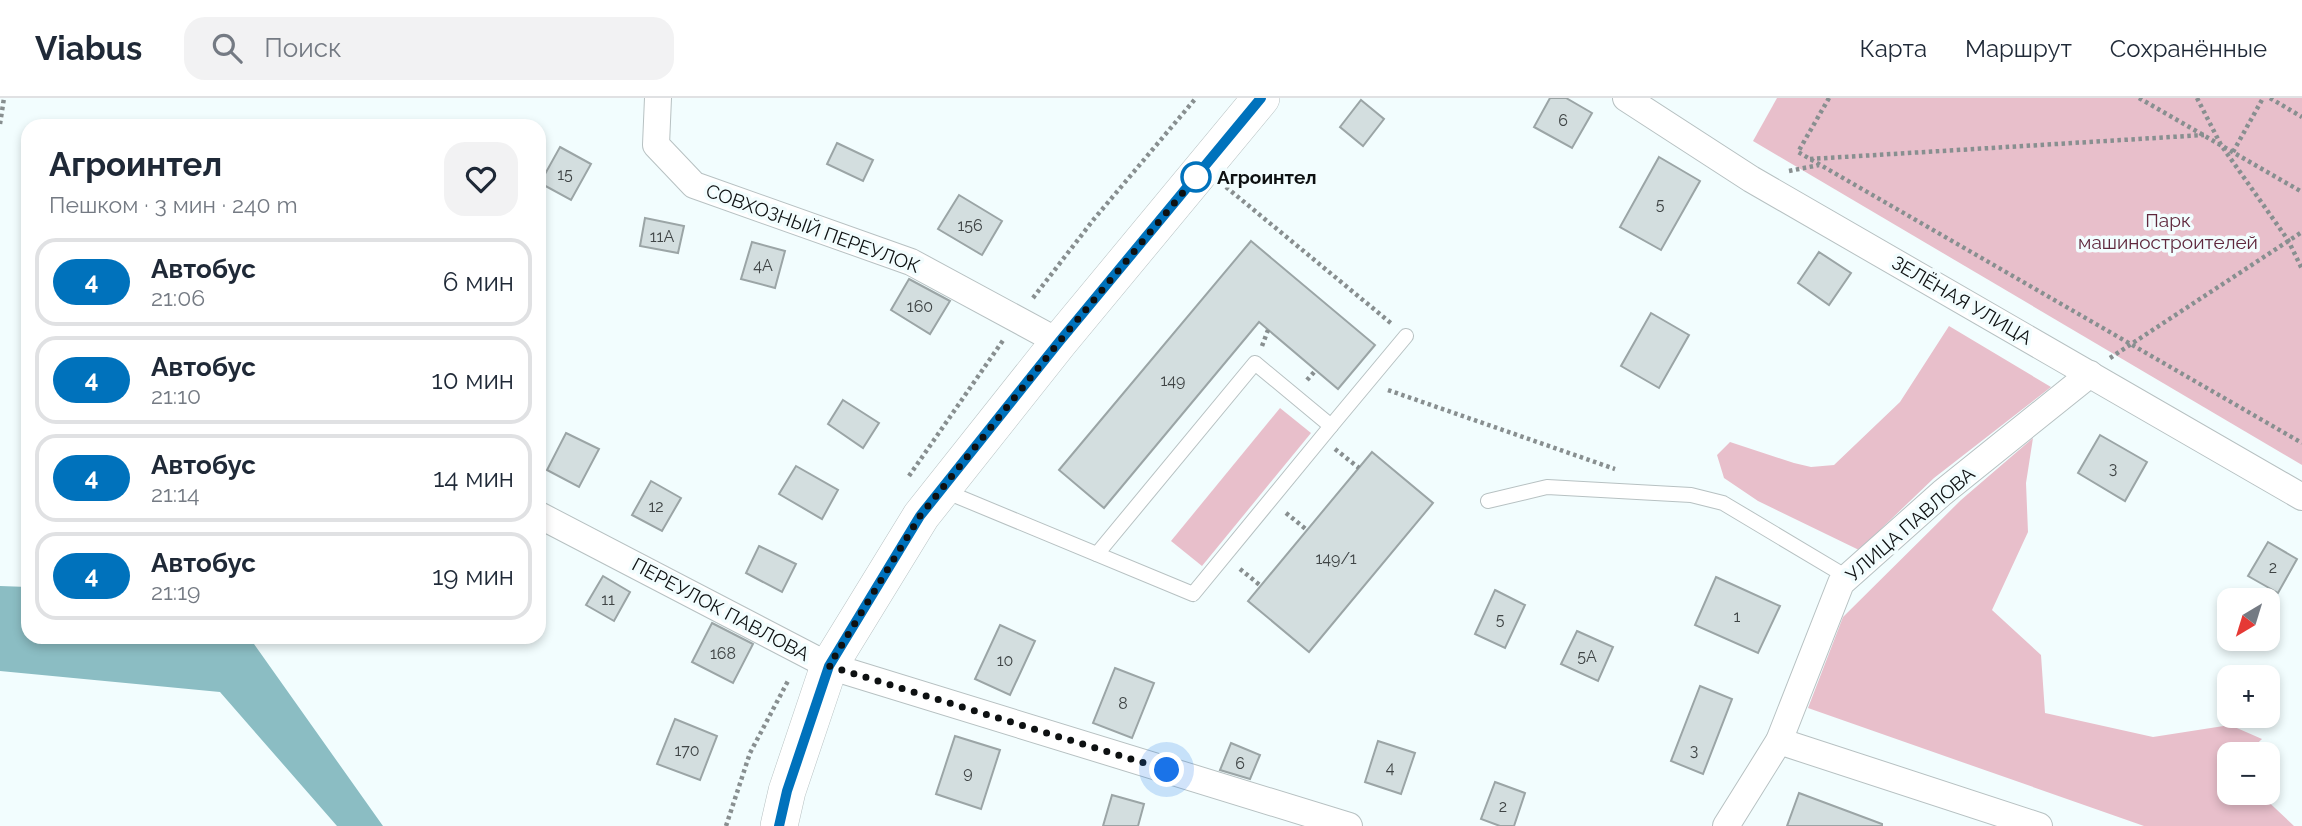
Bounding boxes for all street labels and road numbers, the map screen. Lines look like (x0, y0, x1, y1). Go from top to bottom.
street label: СОВХОЗНЫЙ ПЕРЕУЛОК (703, 179, 923, 277)
street label: ЗЕЛЁНАЯ УЛИЦА (1888, 251, 2036, 349)
street label: УЛИЦА ПАВЛОВА (1841, 462, 1979, 586)
street label: ПЕРЕУЛОК ПАВЛОВА (629, 553, 813, 665)

